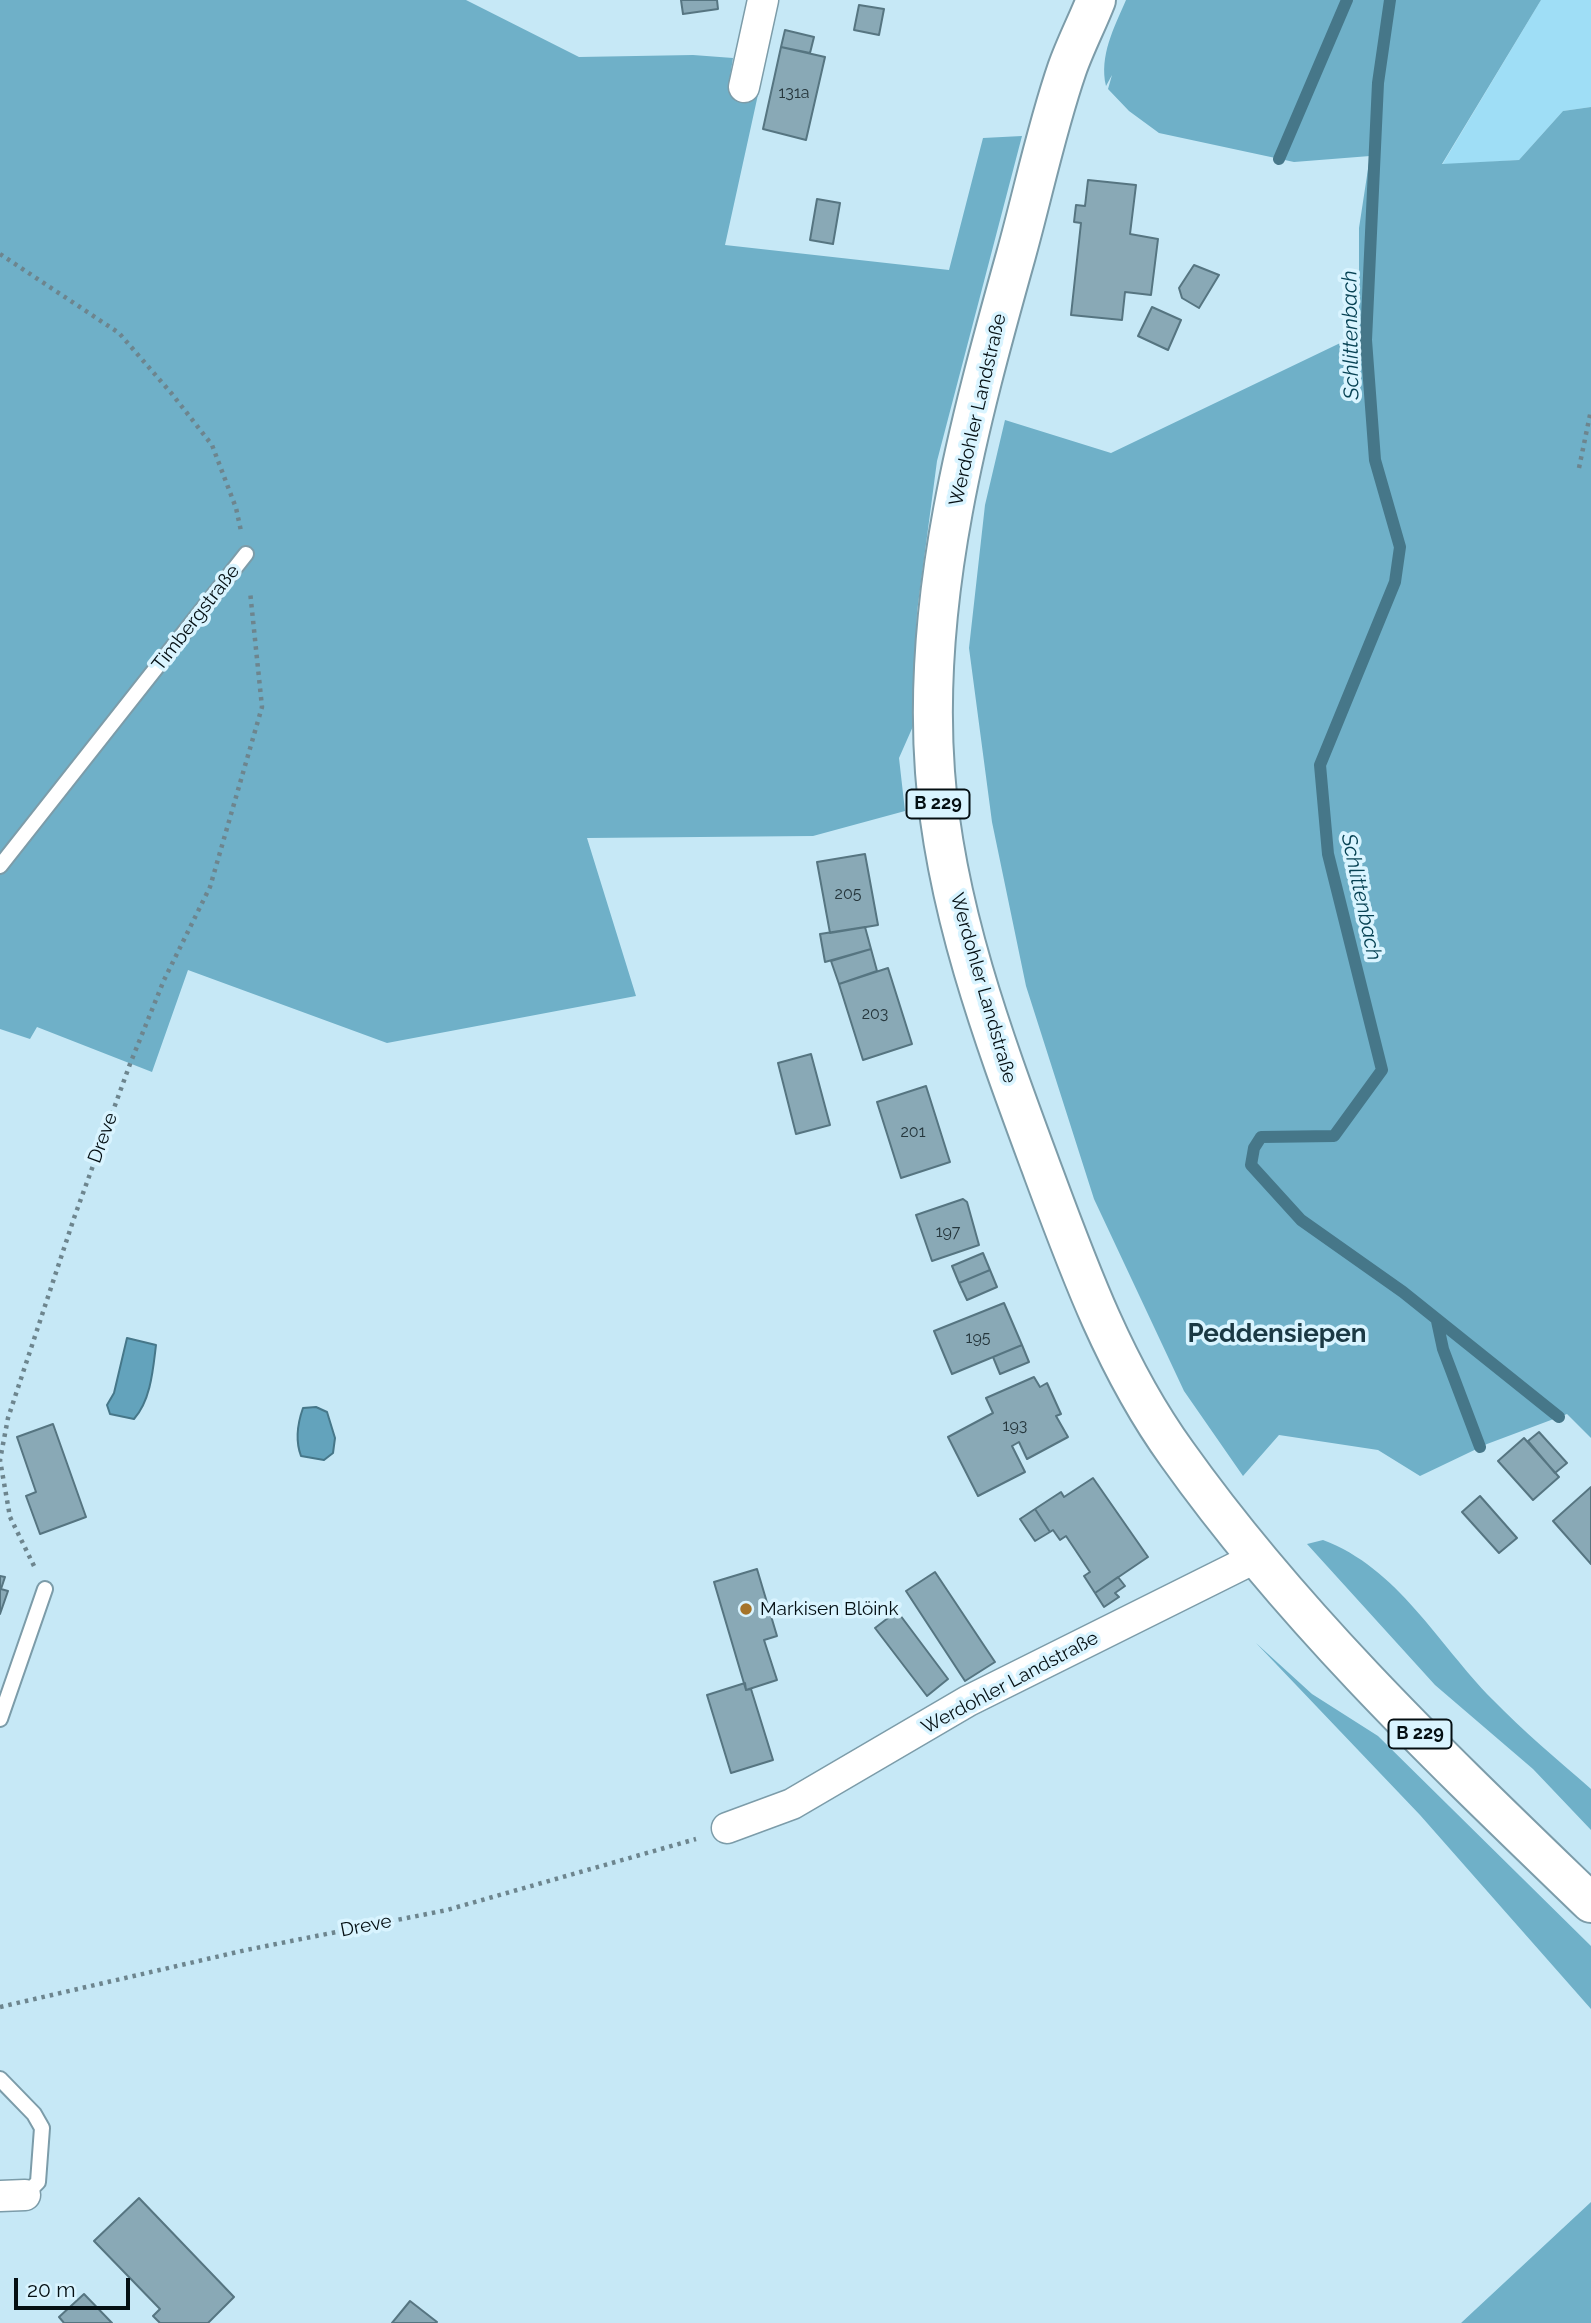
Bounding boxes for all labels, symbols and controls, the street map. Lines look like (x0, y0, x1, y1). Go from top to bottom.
house number: 131a (779, 83, 809, 103)
water label: Schlittenbach (1337, 270, 1365, 400)
street label: Werdohler Landstraße (945, 312, 1011, 508)
street label: Timbergstraße (148, 560, 244, 676)
road number: B 229 (906, 790, 970, 818)
water label: Schlittenbach (1335, 831, 1387, 963)
house number: 205 (835, 884, 861, 904)
street label: Werdohler Landstraße (945, 890, 1021, 1086)
house number: 203 (862, 1004, 888, 1024)
street label: Dreve (83, 1110, 123, 1166)
house number: 201 (901, 1122, 925, 1142)
house number: 197 (936, 1222, 960, 1242)
district label: Peddensiepen (1187, 1318, 1367, 1350)
house number: 195 (966, 1328, 990, 1348)
house number: 193 (1003, 1416, 1027, 1436)
place label: Markisen Blöink (760, 1598, 898, 1620)
marker: Markisen Blöink (738, 1601, 754, 1617)
street label: Werdohler Landstraße (918, 1627, 1102, 1739)
road number: B 229 (1388, 1720, 1452, 1749)
street label: Dreve (338, 1910, 394, 1942)
scale bar (18, 2264, 133, 2308)
text: 20 m (27, 2277, 75, 2302)

